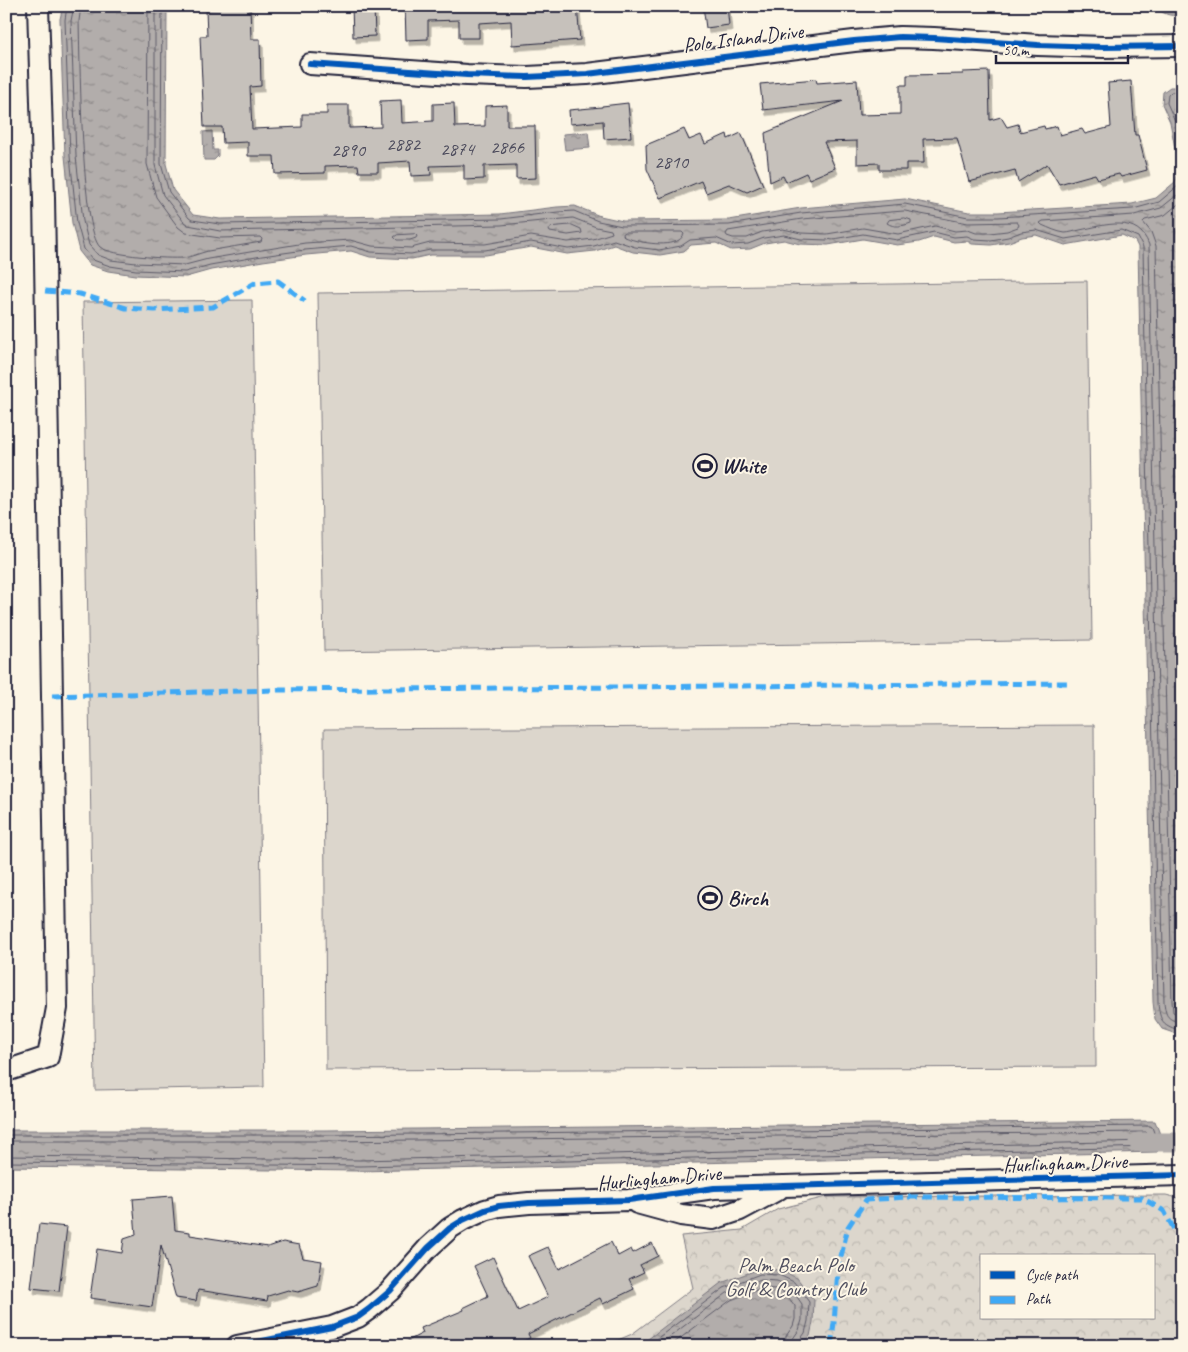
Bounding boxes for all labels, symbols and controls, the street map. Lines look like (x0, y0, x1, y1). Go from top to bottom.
street label: Polo Island Drive (682, 18, 806, 58)
scale bar (996, 32, 1128, 64)
text: 50 m (1003, 41, 1030, 60)
house number: 2882 (386, 132, 422, 156)
house number: 2866 (490, 135, 526, 159)
house number: 2874 (440, 137, 477, 161)
house number: 2890 (331, 138, 367, 162)
house number: 2810 (654, 150, 690, 174)
sports icon: White (692, 453, 718, 479)
place label: White (722, 453, 768, 479)
sports icon: Birch (697, 885, 723, 911)
place label: Birch (728, 885, 769, 911)
street label: Hurlingham Drive (1002, 1148, 1129, 1178)
street label: Hurlingham Drive (596, 1160, 723, 1196)
park label: Palm Beach Polo Golf & Country Club (726, 1252, 868, 1302)
legend (980, 1254, 1156, 1320)
text: Cycle path (1026, 1266, 1078, 1285)
text: Path (1026, 1290, 1052, 1309)

